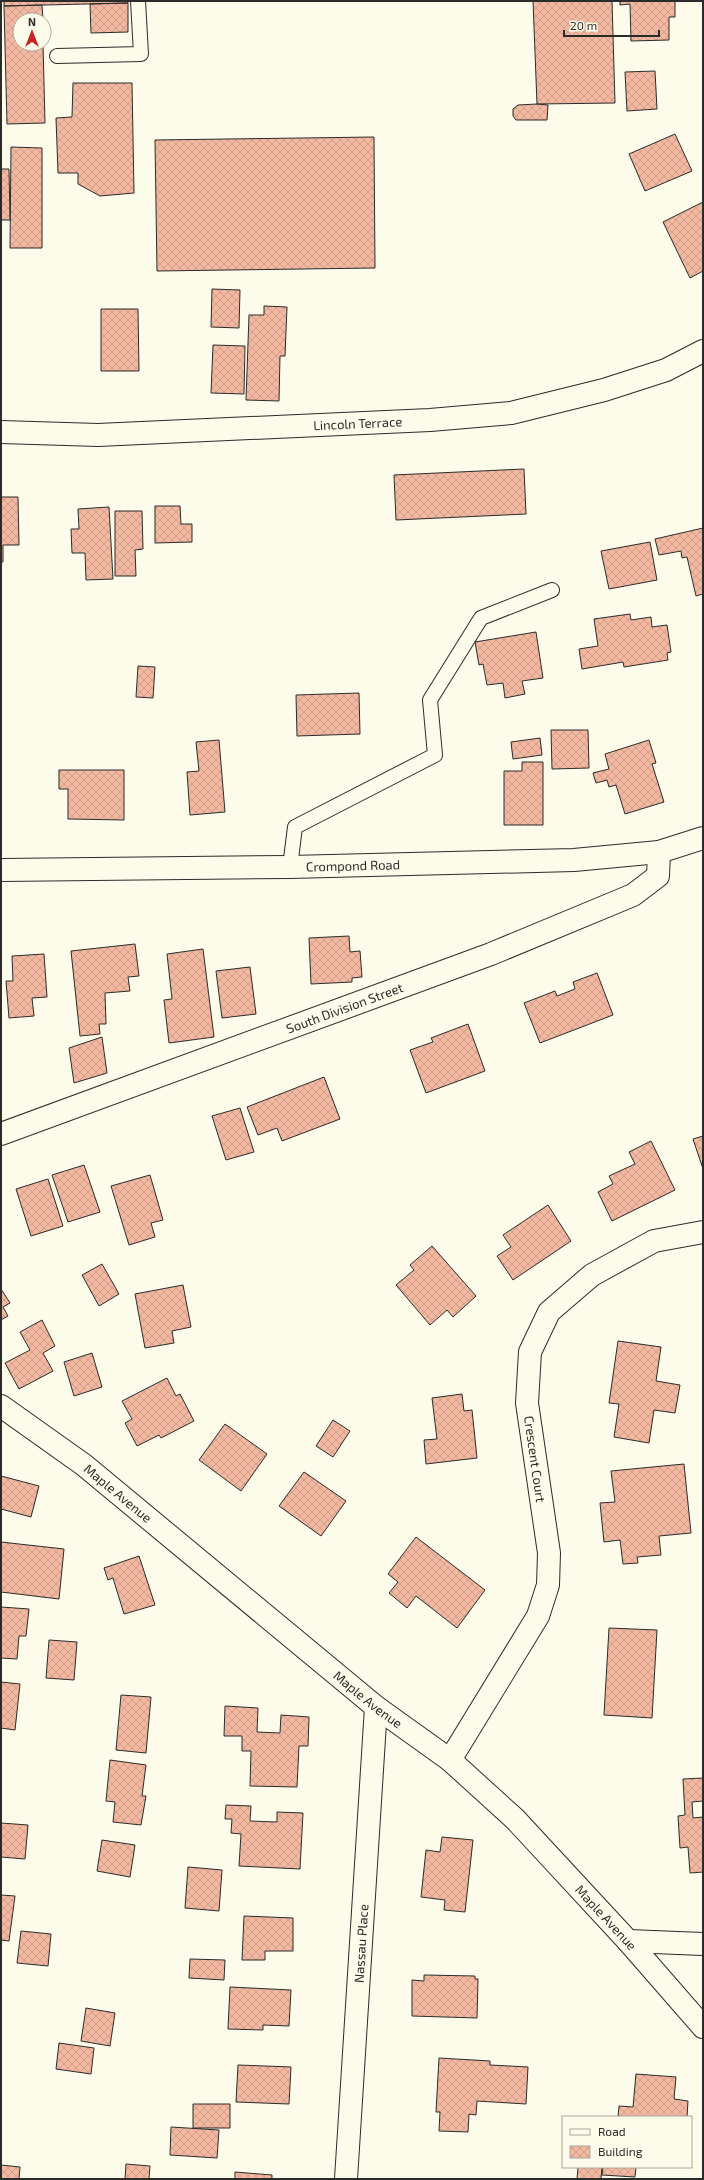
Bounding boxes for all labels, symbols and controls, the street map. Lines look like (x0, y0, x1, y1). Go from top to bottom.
north arrow (12, 12, 52, 52)
scale bar (564, 12, 659, 38)
text: N (28, 15, 36, 28)
text: 20 m (570, 18, 597, 32)
street label: Lincoln Terrace (313, 413, 403, 433)
street label: Crompond Road (306, 856, 400, 875)
street label: South Division Street (284, 979, 405, 1037)
street label: Crescent Court (521, 1415, 549, 1503)
street label: Maple Avenue (81, 1460, 155, 1526)
street label: Maple Avenue (330, 1667, 405, 1731)
street label: Maple Avenue (572, 1881, 640, 1953)
street label: Nassau Place (350, 1904, 371, 1983)
legend (562, 2116, 692, 2168)
text: Road (598, 2124, 626, 2138)
text: Building (598, 2144, 643, 2158)

